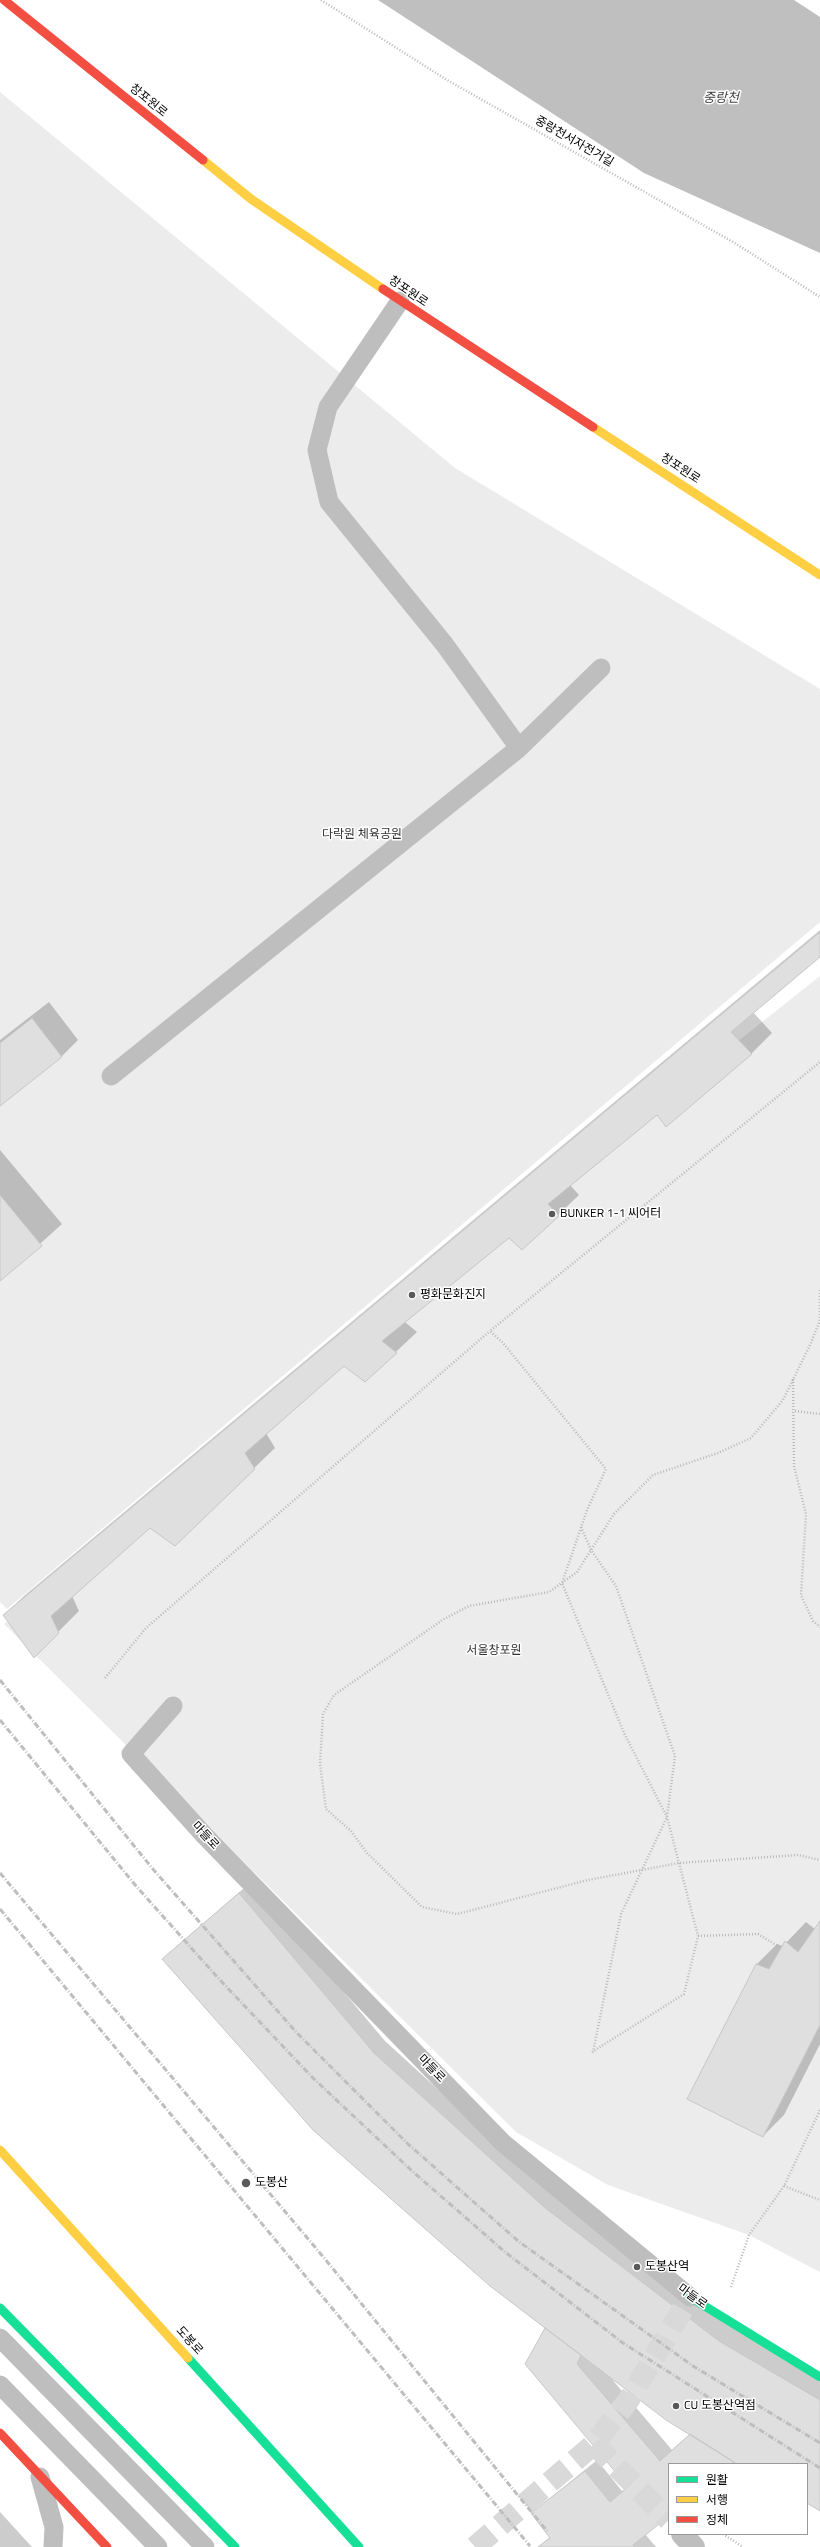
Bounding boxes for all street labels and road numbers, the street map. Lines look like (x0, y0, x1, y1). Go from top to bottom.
street label: 창포원로 (126, 82, 170, 120)
street label: 중랑천서자전거길 (532, 114, 616, 170)
street label: 창포원로 (386, 274, 430, 310)
street label: 창포원로 (658, 451, 702, 487)
street label: 마들로 (188, 1819, 222, 1853)
street label: 마들로 (414, 2052, 448, 2086)
street label: 마들로 (674, 2281, 710, 2313)
street label: 도봉로 (173, 2324, 205, 2358)

